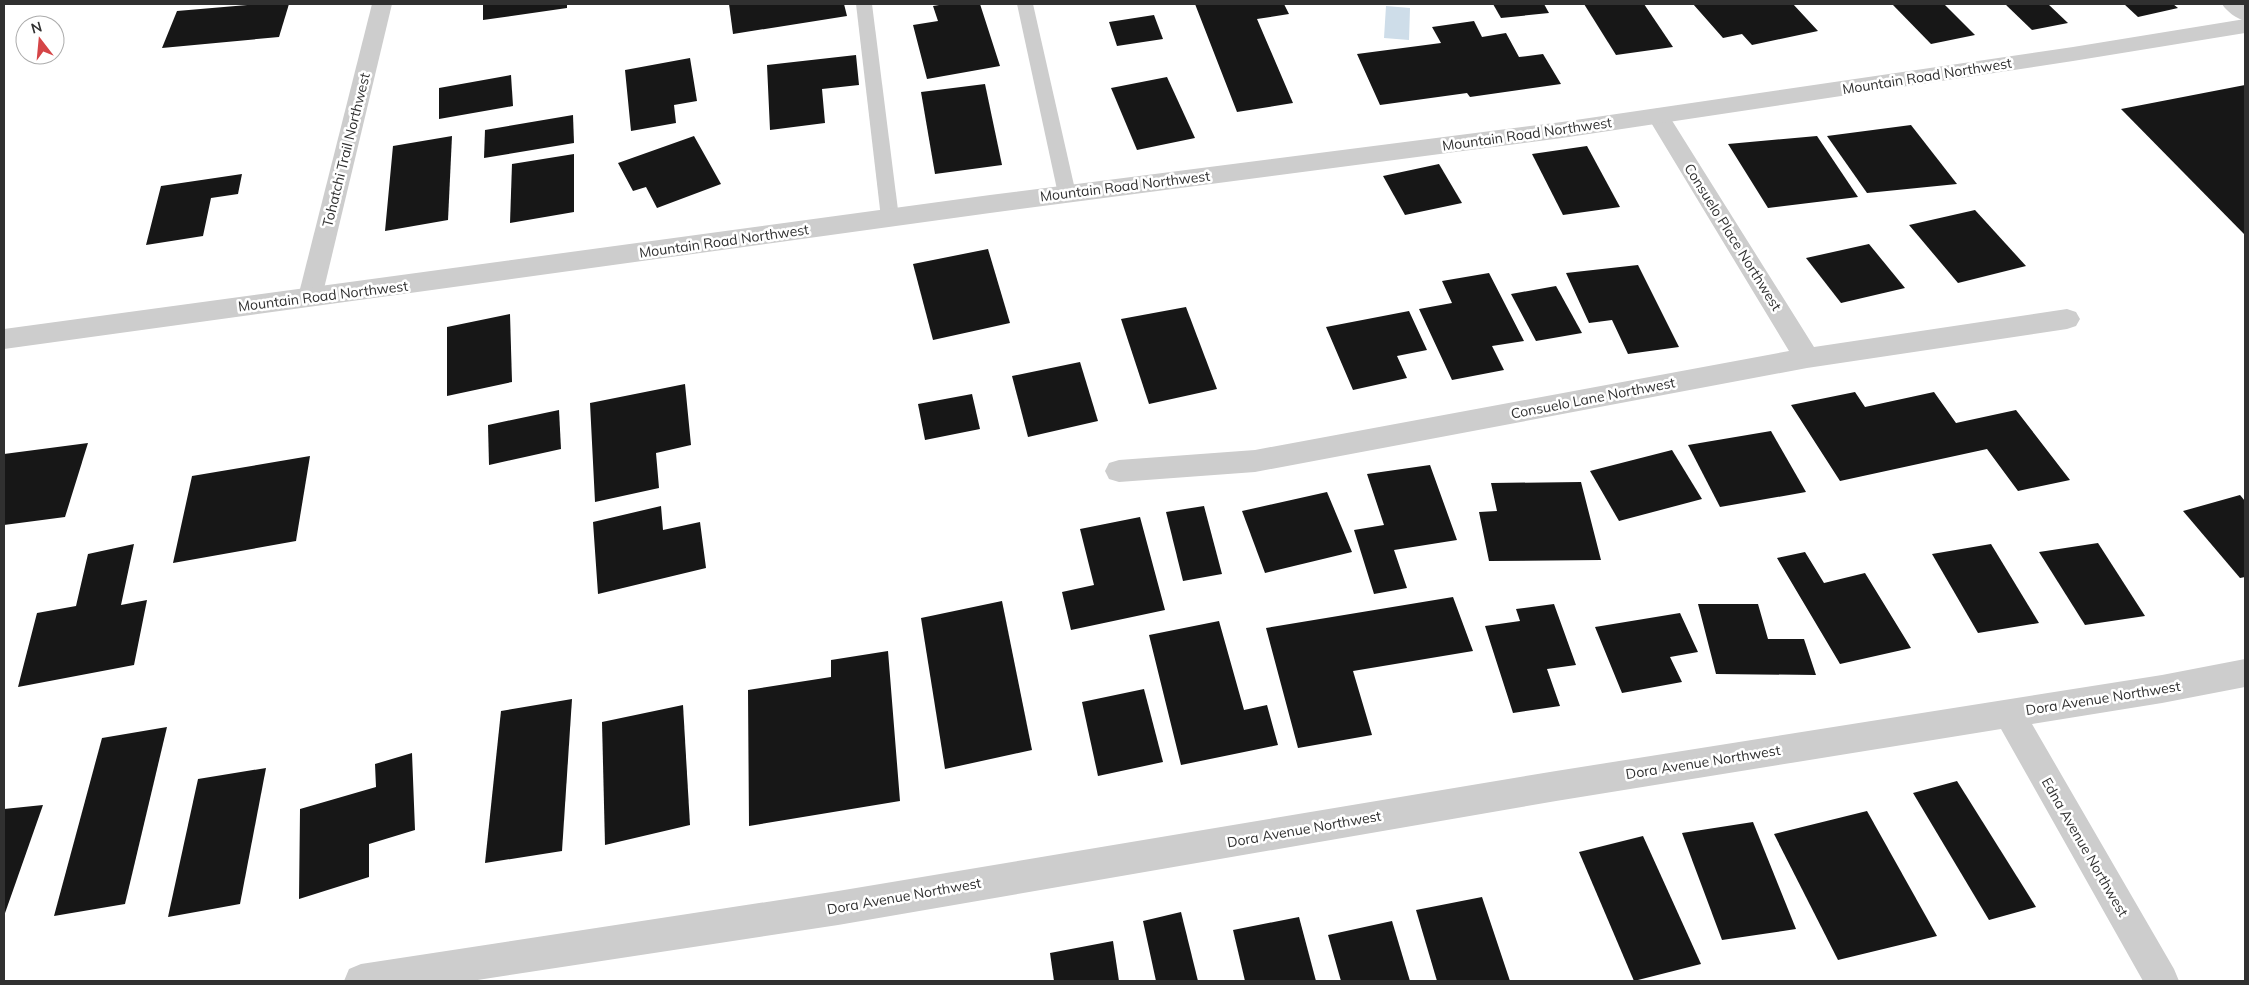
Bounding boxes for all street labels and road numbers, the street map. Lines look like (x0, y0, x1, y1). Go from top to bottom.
street label: Mountain Road Northwest (1841, 54, 2013, 98)
street label: Tohatchi Trail Northwest (318, 71, 374, 229)
street label: Mountain Road Northwest (1441, 113, 1613, 155)
street label: Consuelo Place Northwest (1680, 160, 1786, 314)
street label: Mountain Road Northwest (1039, 167, 1211, 205)
street label: Mountain Road Northwest (638, 220, 810, 262)
street label: Mountain Road Northwest (237, 277, 409, 315)
street label: Consuelo Lane Northwest (1509, 373, 1677, 423)
street label: Dora Avenue Northwest (2024, 677, 2182, 719)
street label: Dora Avenue Northwest (1624, 741, 1782, 783)
street label: Edna Avenue Northwest (2038, 774, 2132, 920)
street label: Dora Avenue Northwest (1225, 807, 1383, 851)
street label: Dora Avenue Northwest (825, 874, 983, 918)

